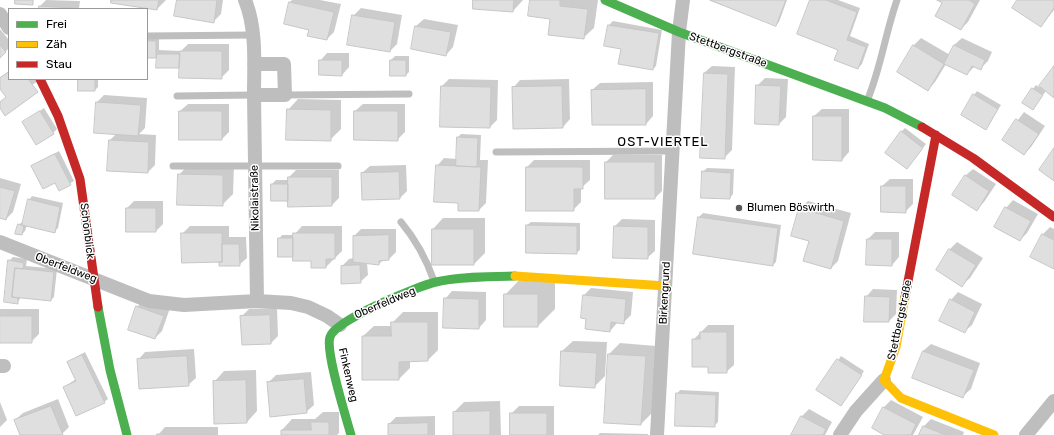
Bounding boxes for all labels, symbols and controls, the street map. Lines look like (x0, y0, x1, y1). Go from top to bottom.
legend (8, 8, 148, 80)
text: Frei (46, 17, 67, 31)
street label: Stettbergstraße (687, 30, 769, 70)
text: Zäh (46, 37, 67, 51)
text: Stau (46, 57, 72, 71)
district label: OST-VIERTEL (617, 134, 709, 150)
street label: Nikolaistraße (248, 165, 262, 231)
place label: Blumen Böswirth (747, 201, 835, 215)
street label: Schönblick (77, 202, 97, 260)
marker: Blumen Böswirth (734, 203, 744, 213)
street label: Oberfeldweg (33, 250, 99, 286)
street label: Birkengrund (657, 261, 673, 325)
street label: Stettbergstraße (885, 279, 915, 361)
street label: Oberfeldweg (352, 284, 418, 322)
street label: Finkenweg (335, 347, 361, 403)

